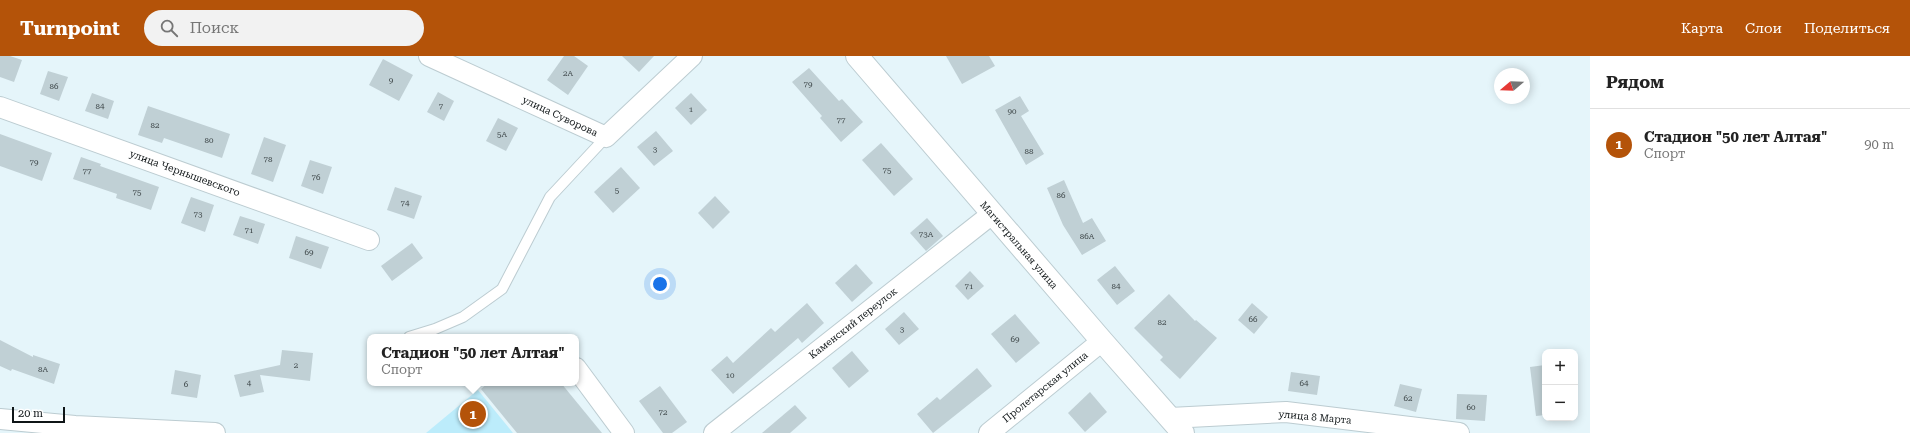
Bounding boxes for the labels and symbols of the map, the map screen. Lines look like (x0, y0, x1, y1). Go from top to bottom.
north arrow (1494, 68, 1530, 104)
house number: 2А (563, 69, 573, 78)
house number: 9 (389, 76, 394, 85)
house number: 79 (804, 80, 813, 89)
house number: 86 (50, 82, 59, 91)
street label: улица Суворова (521, 94, 600, 139)
house number: 84 (96, 102, 105, 111)
house number: 7 (439, 102, 444, 111)
house number: 1 (689, 105, 694, 114)
house number: 90 (1008, 107, 1017, 116)
house number: 77 (837, 116, 846, 125)
house number: 82 (151, 121, 160, 130)
house number: 5А (497, 130, 507, 139)
house number: 80 (205, 136, 214, 145)
house number: 3 (653, 145, 658, 154)
house number: 88 (1025, 147, 1034, 156)
street label: улица Чернышевского (128, 148, 242, 198)
house number: 78 (264, 155, 273, 164)
house number: 79 (30, 158, 39, 167)
house number: 75 (883, 166, 892, 175)
house number: 77 (83, 167, 92, 176)
house number: 76 (312, 173, 321, 182)
house number: 5 (615, 186, 620, 195)
house number: 75 (133, 188, 142, 197)
house number: 86 (1057, 191, 1066, 200)
house number: 74 (401, 199, 410, 208)
street label: Магистральная улица (978, 199, 1060, 291)
house number: 73 (194, 210, 203, 219)
house number: 71 (245, 226, 254, 235)
house number: 73А (919, 230, 934, 239)
house number: 86А (1080, 232, 1095, 241)
house number: 69 (305, 248, 314, 257)
your location (650, 274, 670, 294)
house number: 71 (965, 282, 974, 291)
house number: 84 (1112, 282, 1121, 291)
street label: Каменский переулок (807, 285, 900, 361)
house number: 66 (1249, 315, 1258, 324)
house number: 82 (1158, 318, 1167, 327)
house number: 3 (900, 325, 905, 334)
house number: 69 (1011, 335, 1020, 344)
street label: Пролетарская улица (1000, 349, 1090, 425)
house number: 2 (294, 361, 299, 370)
house number: 8А (38, 365, 48, 374)
house number: 10 (726, 371, 735, 380)
house number: 4 (247, 379, 252, 388)
house number: 64 (1300, 379, 1309, 388)
house number: 6 (184, 380, 189, 389)
house number: 62 (1404, 394, 1413, 403)
pin: 1 (460, 399, 486, 429)
house number: 60 (1467, 403, 1476, 412)
scale bar (12, 405, 65, 424)
house number: 72 (659, 408, 668, 417)
street label: улица 8 Марта (1278, 408, 1353, 426)

